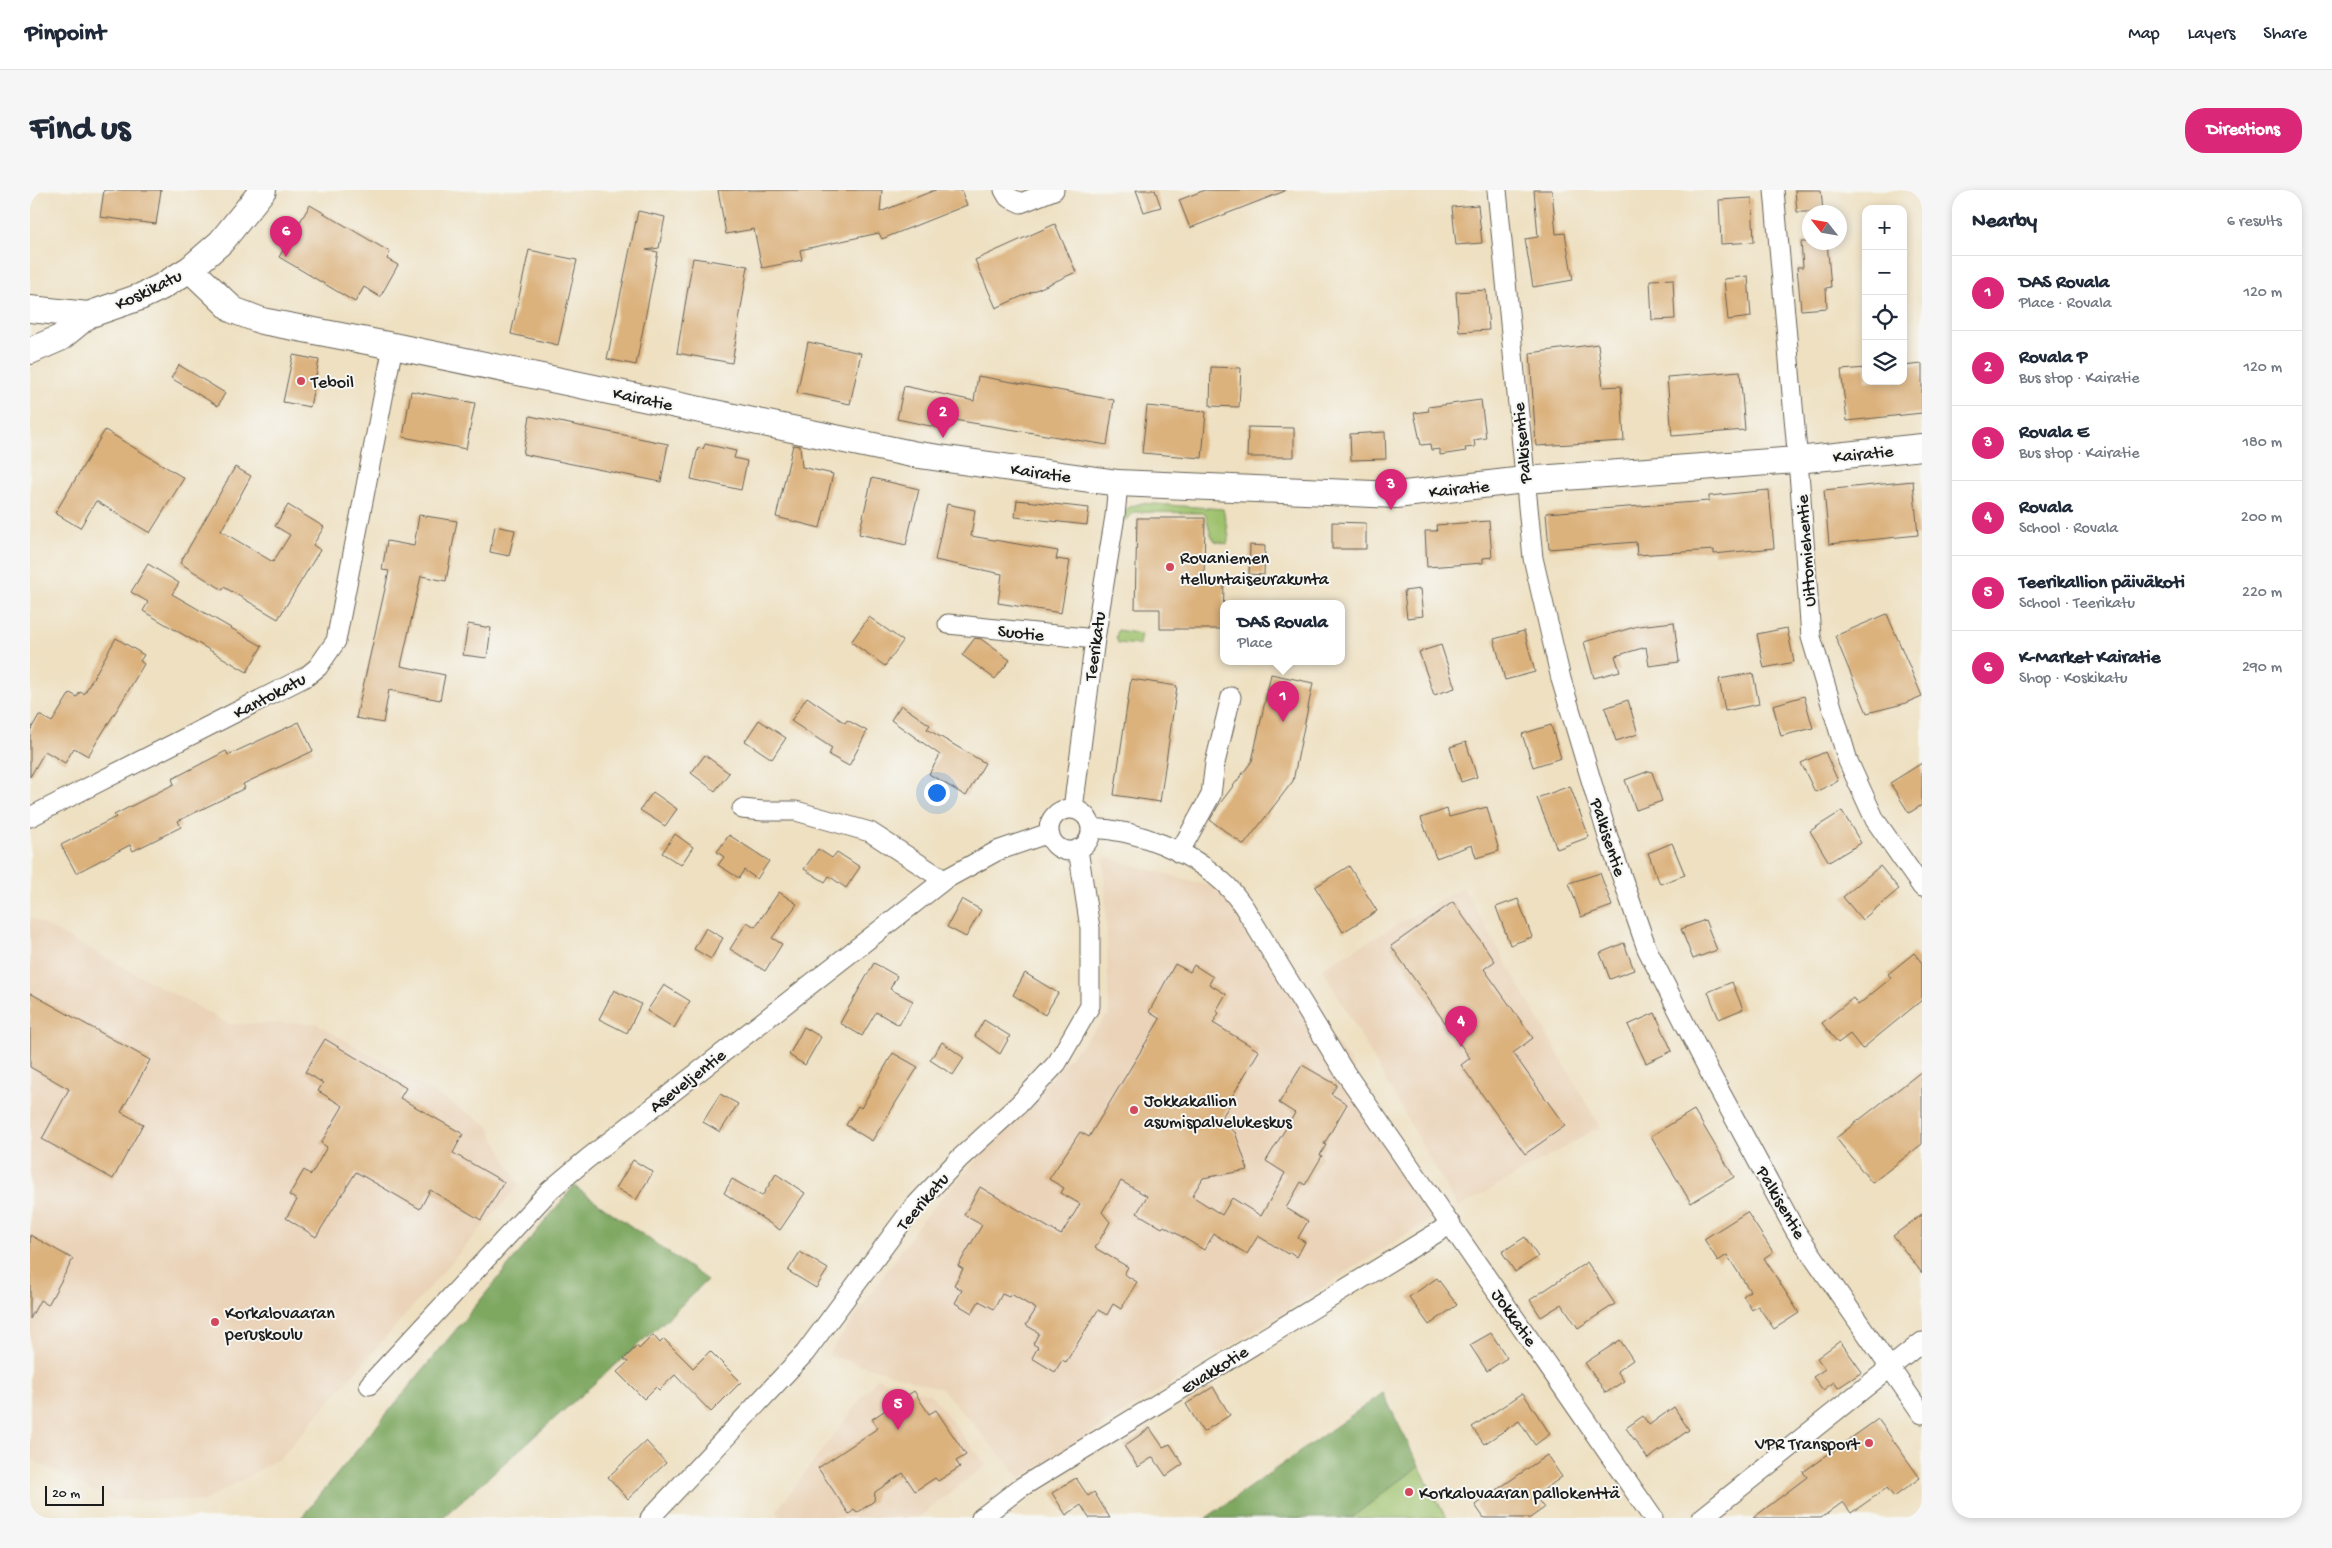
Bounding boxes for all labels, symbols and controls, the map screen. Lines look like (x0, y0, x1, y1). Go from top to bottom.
text: Pinpoint (25, 20, 106, 49)
text: Map (2128, 24, 2160, 45)
text: Layers (2188, 24, 2235, 45)
text: Share (2263, 24, 2307, 45)
button: Directions (2185, 108, 2302, 153)
text: Find us (30, 110, 130, 151)
north arrow (1802, 205, 1847, 250)
map controls (1862, 205, 1907, 385)
button: + (1862, 205, 1907, 250)
text: Nearby (1972, 210, 2037, 235)
text: 6 results (2227, 213, 2282, 232)
pin: 6 (270, 216, 302, 257)
button: − (1862, 250, 1907, 295)
street label: Koskikatu (112, 266, 186, 316)
text: DAS Rovala (2019, 272, 2109, 295)
text: 1 (1985, 284, 1991, 303)
text: 120 m (2243, 284, 2282, 303)
button: locate (1862, 295, 1907, 340)
text: Place · Rovala (2019, 295, 2112, 314)
button: layers (1862, 340, 1907, 385)
text: Rovala P (2019, 347, 2087, 370)
text: 2 (1984, 359, 1992, 378)
text: 120 m (2243, 359, 2282, 378)
text: Bus stop · Kairatie (2019, 370, 2140, 389)
place label: Teboil (310, 373, 354, 394)
marker: Teboil (295, 375, 307, 387)
street label: Kairatie (611, 384, 675, 417)
pin: 2 (927, 397, 959, 438)
street label: Palkisentie (1509, 401, 1538, 485)
text: Rovala E (2019, 422, 2089, 445)
text: 3 (1984, 434, 1992, 453)
text: 180 m (2243, 434, 2282, 453)
street label: Kairatie (1832, 442, 1895, 469)
text: Bus stop · Kairatie (2019, 445, 2140, 464)
street label: Kairatie (1009, 460, 1073, 489)
pin: 3 (1375, 469, 1407, 510)
street label: Kairatie (1428, 477, 1491, 504)
street label: Uittomiehentie (1793, 493, 1822, 608)
text: Rovala (2019, 497, 2072, 520)
text: 4 (1984, 509, 1992, 528)
text: 200 m (2241, 509, 2282, 528)
text: School · Rovala (2019, 520, 2118, 539)
place label: Rovaniemen Helluntaiseurakunta (1180, 549, 1330, 591)
marker: Rovaniemen Helluntaiseurakunta (1164, 561, 1176, 573)
text: Teerikallion päiväkoti (2019, 572, 2185, 595)
text: 5 (1984, 584, 1992, 603)
text: 220 m (2242, 584, 2282, 603)
text: School · Teerikatu (2019, 595, 2135, 614)
popup (1220, 600, 1345, 665)
street label: Teerikatu (1081, 610, 1112, 683)
text: DAS Rovala (1237, 612, 1328, 635)
street label: Suotie (996, 622, 1046, 647)
text: Place (1237, 635, 1272, 654)
text: K-Market Kairatie (2019, 647, 2161, 670)
text: 6 (1984, 659, 1992, 678)
text: 290 m (2242, 659, 2282, 678)
street label: Kantokatu (230, 669, 310, 725)
text: Shop · Koskikatu (2019, 670, 2127, 689)
pin: 1 (1267, 681, 1299, 722)
your location (924, 780, 950, 806)
street label: Palkisentie (1584, 795, 1629, 880)
pin: 4 (1445, 1006, 1477, 1047)
street label: Aseveljentie (646, 1045, 732, 1118)
place label: Jokkakallion asumispalvelukeskus (1144, 1092, 1293, 1134)
marker: Jokkakallion asumispalvelukeskus (1128, 1104, 1140, 1116)
street label: Palkisentie (1750, 1162, 1809, 1244)
street label: Teerikatu (892, 1169, 955, 1237)
street label: Jokkatie (1486, 1286, 1541, 1352)
place label: Korkalovaaran peruskoulu (224, 1304, 335, 1346)
marker: Korkalovaaran peruskoulu (209, 1316, 221, 1328)
street label: Evakkotie (1178, 1342, 1253, 1400)
pin: 5 (882, 1389, 914, 1430)
place label: VPR Transport (1754, 1435, 1861, 1456)
marker: VPR Transport (1863, 1437, 1875, 1449)
scale bar (45, 1483, 104, 1506)
place label: Korkalovaaran pallokenttä (1419, 1484, 1621, 1505)
text: 20 m (52, 1486, 80, 1503)
marker: Korkalovaaran pallokenttä (1403, 1486, 1415, 1498)

